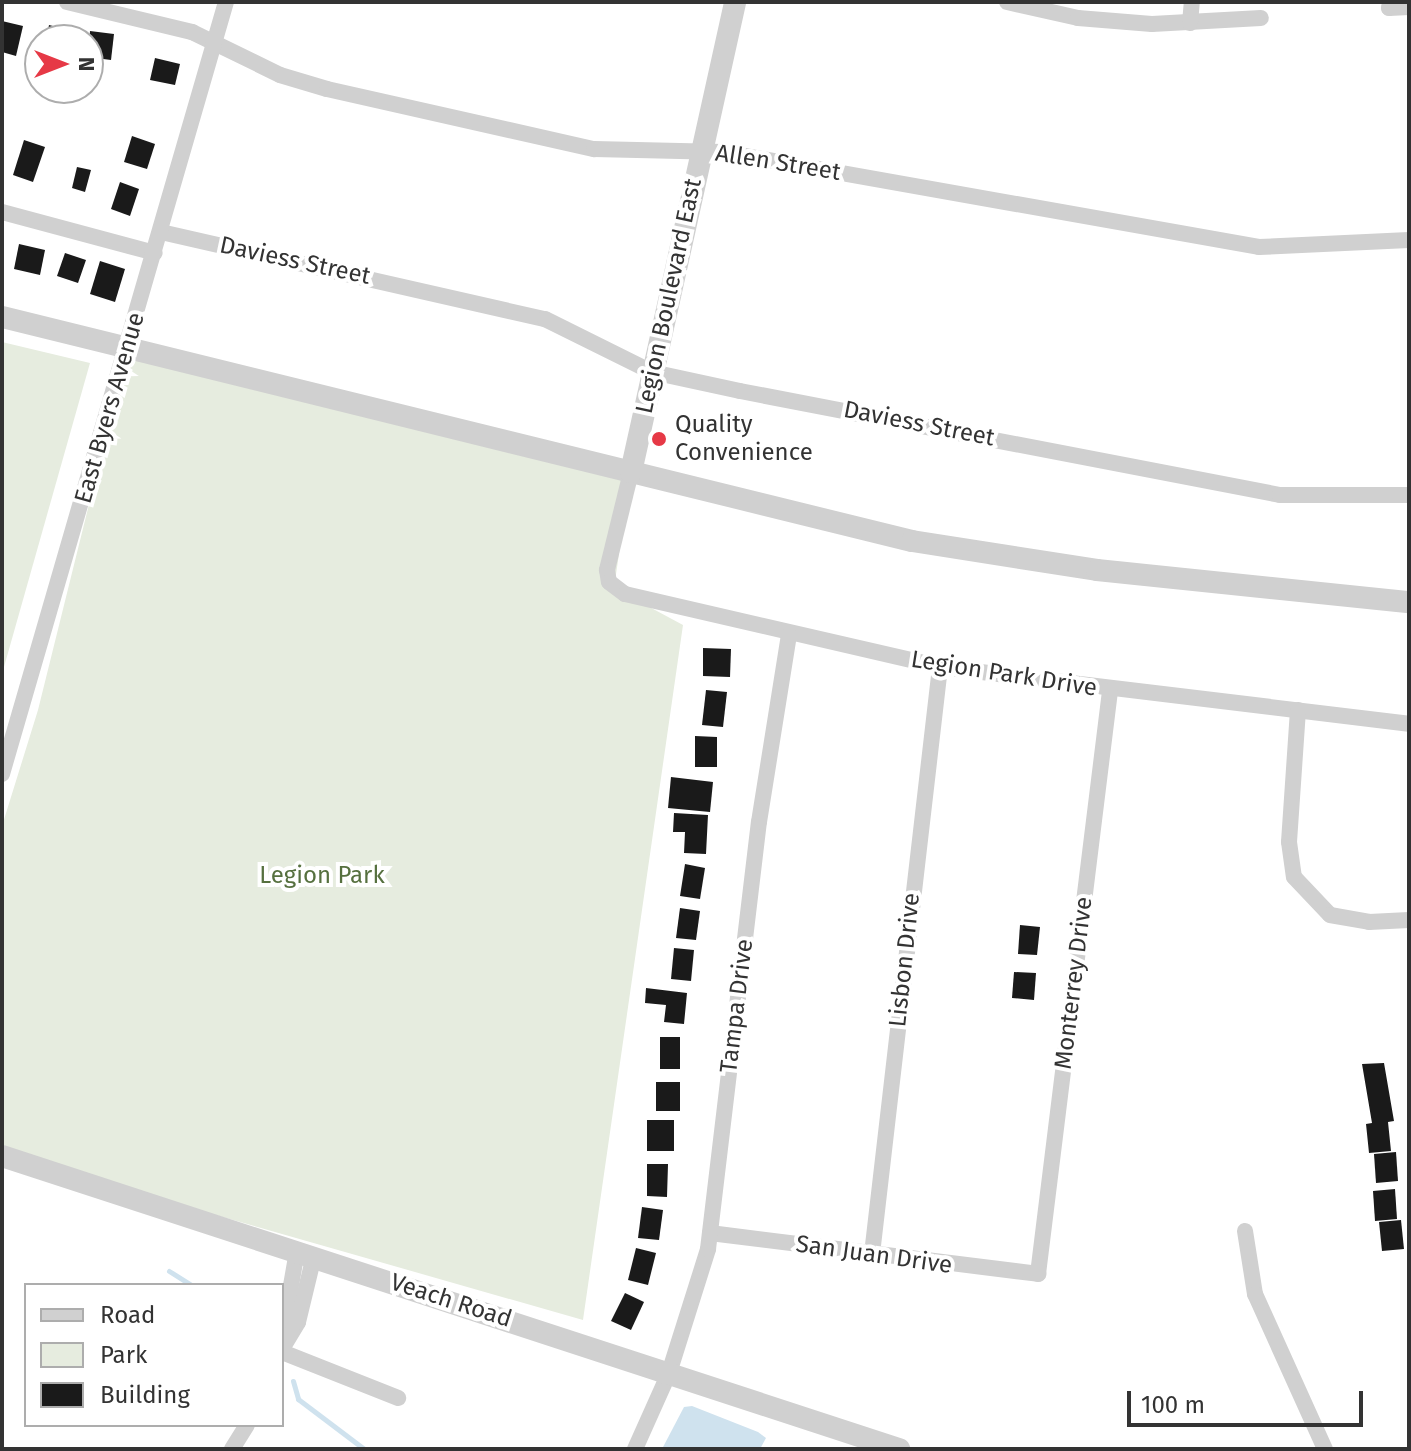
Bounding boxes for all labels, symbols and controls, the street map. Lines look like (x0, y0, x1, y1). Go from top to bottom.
north arrow (24, 24, 104, 104)
text: N (73, 57, 100, 71)
street label: Allen Street (713, 139, 843, 187)
street label: Legion Boulevard East (630, 176, 708, 416)
street label: Daviess Street (217, 231, 373, 291)
street label: East Byers Avenue (69, 309, 151, 507)
street label: Daviess Street (841, 395, 997, 453)
place label: Quality Convenience (675, 411, 813, 467)
marker: Quality Convenience (650, 430, 668, 448)
street label: Legion Park Drive (909, 645, 1099, 703)
park label: Legion Park (259, 862, 385, 890)
street label: Lisbon Drive (884, 891, 926, 1029)
street label: Monterrey Drive (1049, 895, 1099, 1071)
street label: Tampa Drive (715, 937, 759, 1075)
street label: San Juan Drive (794, 1230, 954, 1280)
street label: Veach Road (387, 1268, 515, 1334)
legend (24, 1283, 284, 1427)
text: Road (100, 1301, 155, 1329)
text: Park (100, 1341, 147, 1369)
scale bar (1131, 1375, 1367, 1425)
text: Building (100, 1381, 190, 1409)
text: 100 m (1141, 1391, 1205, 1419)

